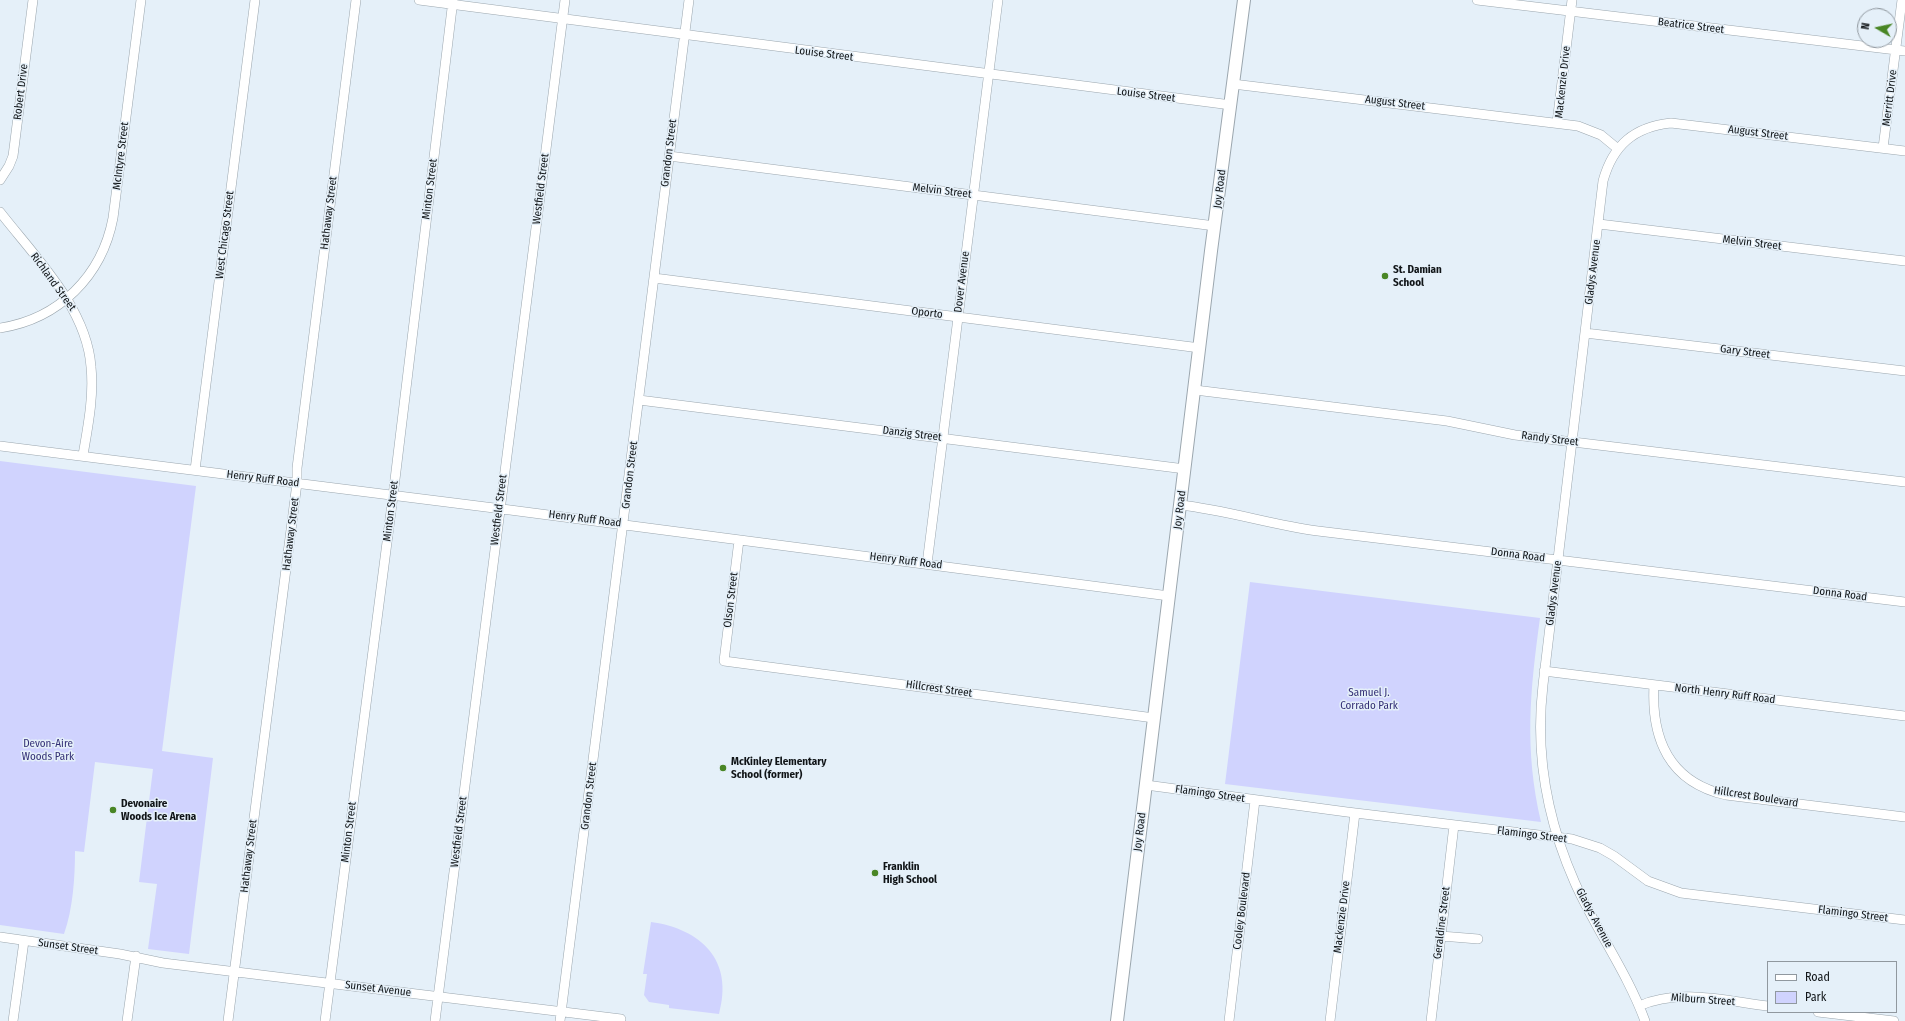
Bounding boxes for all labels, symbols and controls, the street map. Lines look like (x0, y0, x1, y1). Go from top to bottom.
north arrow (1857, 8, 1897, 48)
street label: Beatrice Street (1657, 15, 1725, 37)
text: N (1859, 22, 1873, 30)
street label: Louise Street (794, 44, 854, 64)
street label: Mackenzie Drive (1553, 45, 1573, 119)
street label: Robert Drive (11, 63, 31, 121)
street label: Merritt Drive (1880, 69, 1900, 127)
street label: Louise Street (1116, 85, 1176, 105)
street label: August Street (1364, 93, 1426, 113)
street label: Grandon Street (658, 118, 680, 188)
street label: McIntyre Street (110, 121, 132, 191)
street label: August Street (1727, 123, 1789, 143)
street label: Westfield Street (530, 153, 552, 225)
street label: Minton Street (420, 158, 440, 220)
street label: Joy Road (1211, 169, 1229, 209)
street label: Hathaway Street (318, 176, 340, 250)
street label: Melvin Street (912, 181, 972, 201)
street label: West Chicago Street (213, 190, 237, 280)
street label: Melvin Street (1722, 233, 1782, 253)
street label: Gladys Avenue (1582, 239, 1604, 305)
street label: Richland Street (27, 250, 79, 314)
street label: Dover Avenue (952, 250, 972, 314)
place label: St. Damian School (1393, 263, 1442, 289)
marker: St. Damian School (1380, 271, 1390, 281)
street label: Oporto (911, 305, 943, 321)
street label: Gary Street (1719, 342, 1771, 362)
street label: Danzig Street (882, 424, 942, 444)
street label: Randy Street (1521, 429, 1579, 449)
street label: Grandon Street (619, 440, 641, 510)
street label: Henry Ruff Road (226, 468, 300, 490)
street label: Westfield Street (488, 474, 510, 546)
street label: Minton Street (381, 480, 401, 542)
street label: Joy Road (1171, 490, 1189, 530)
street label: Hathaway Street (280, 497, 302, 571)
street label: Henry Ruff Road (548, 508, 622, 530)
street label: Donna Road (1490, 545, 1546, 565)
street label: Henry Ruff Road (869, 550, 943, 572)
street label: Gladys Avenue (1543, 560, 1565, 626)
street label: Olson Street (721, 572, 741, 628)
street label: Donna Road (1812, 584, 1868, 604)
street label: Hillcrest Street (905, 678, 973, 700)
street label: North Henry Ruff Road (1674, 681, 1776, 707)
park label: Samuel J. Corrado Park (1340, 686, 1398, 712)
park label: Devon-Aire Woods Park (22, 737, 74, 763)
place label: McKinley Elementary School (former) (731, 755, 827, 781)
street label: Grandon Street (578, 761, 600, 831)
marker: McKinley Elementary School (former) (718, 763, 728, 773)
street label: Flamingo Street (1174, 783, 1246, 805)
street label: Hillcrest Boulevard (1713, 784, 1799, 810)
street label: Westfield Street (448, 796, 470, 868)
place label: Devonaire Woods Ice Arena (121, 797, 196, 823)
street label: Minton Street (339, 801, 359, 863)
marker: Devonaire Woods Ice Arena (108, 805, 118, 815)
street label: Joy Road (1131, 812, 1149, 852)
street label: Hathaway Street (238, 819, 260, 893)
street label: Flamingo Street (1496, 824, 1568, 846)
place label: Franklin High School (883, 860, 937, 886)
marker: Franklin High School (870, 868, 880, 878)
street label: Cooley Boulevard (1231, 871, 1253, 951)
street label: Mackenzie Drive (1331, 880, 1353, 954)
street label: Geraldine Street (1431, 886, 1453, 960)
street label: Gladys Avenue (1573, 886, 1615, 950)
street label: Flamingo Street (1817, 903, 1889, 925)
street label: Sunset Street (37, 936, 99, 958)
legend (1767, 961, 1897, 1013)
text: Road (1805, 970, 1830, 984)
street label: Sunset Avenue (344, 978, 412, 1000)
text: Park (1805, 990, 1826, 1004)
street label: Milburn Street (1670, 991, 1736, 1009)

